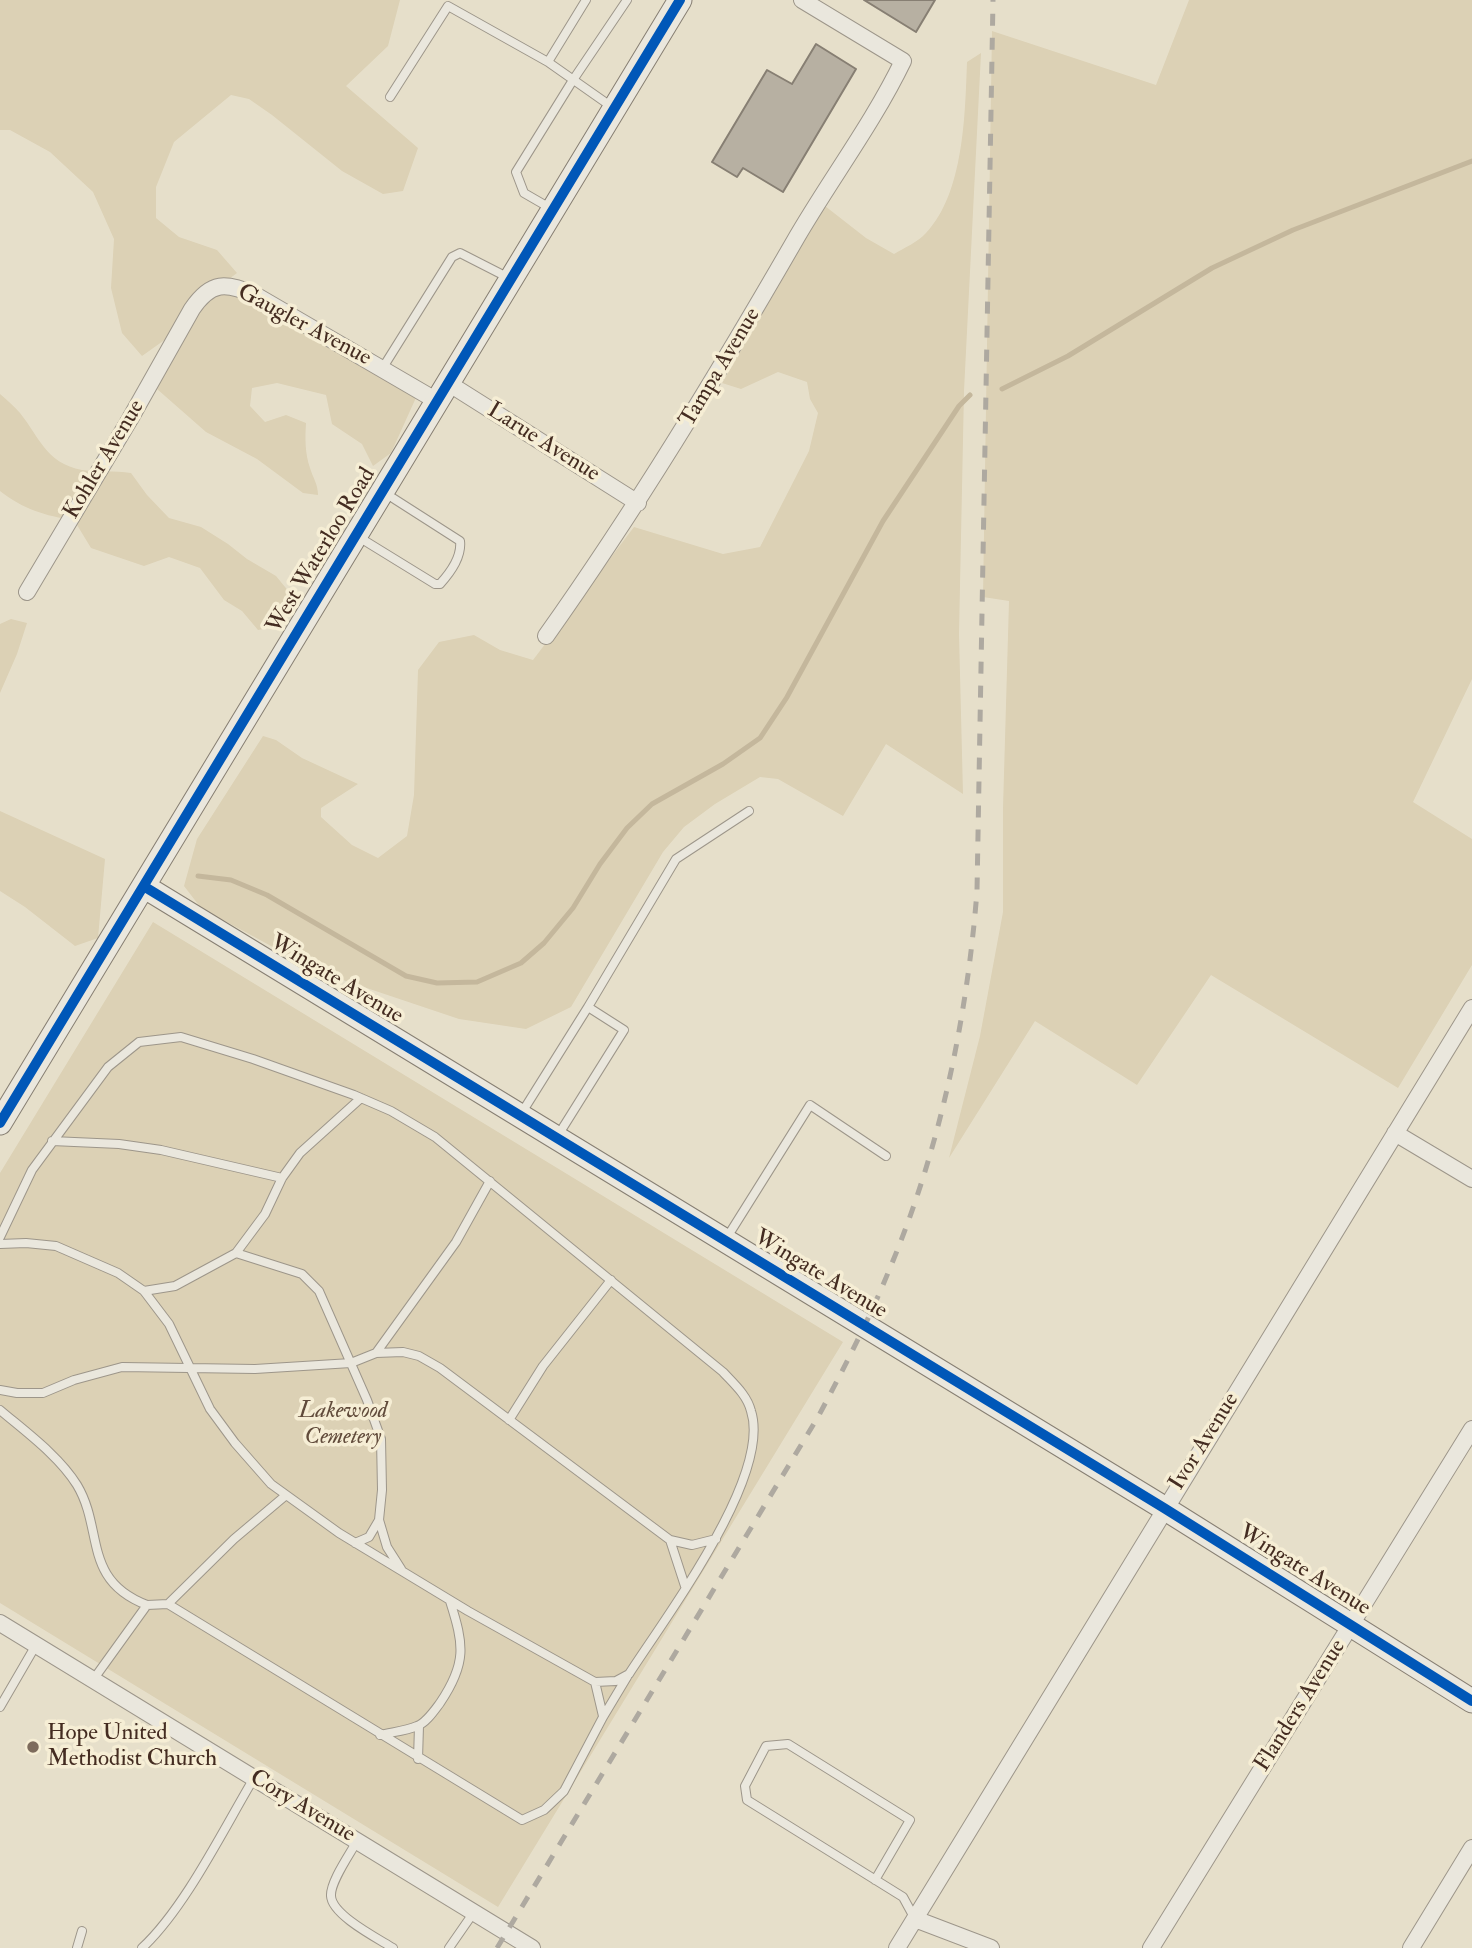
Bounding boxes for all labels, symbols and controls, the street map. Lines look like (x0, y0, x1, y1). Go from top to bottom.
street label: Gaugler Avenue (232, 279, 376, 373)
street label: Tampa Avenue (675, 303, 767, 433)
street label: Kohler Avenue (59, 395, 151, 525)
street label: Larue Avenue (482, 397, 604, 489)
street label: West Waterloo Road (262, 463, 382, 639)
street label: Wingate Avenue (264, 929, 408, 1031)
street label: Wingate Avenue (748, 1224, 892, 1326)
street label: Ivor Avenue (1164, 1388, 1246, 1496)
park label: Lakewood Cemetery (299, 1398, 387, 1452)
street label: Wingate Avenue (1233, 1519, 1375, 1623)
street label: Flanders Avenue (1249, 1635, 1353, 1777)
place label: Hope United Methodist Church (47, 1720, 217, 1774)
marker: Hope United Methodist Church (25, 1739, 41, 1755)
street label: Cory Avenue (244, 1765, 360, 1849)

